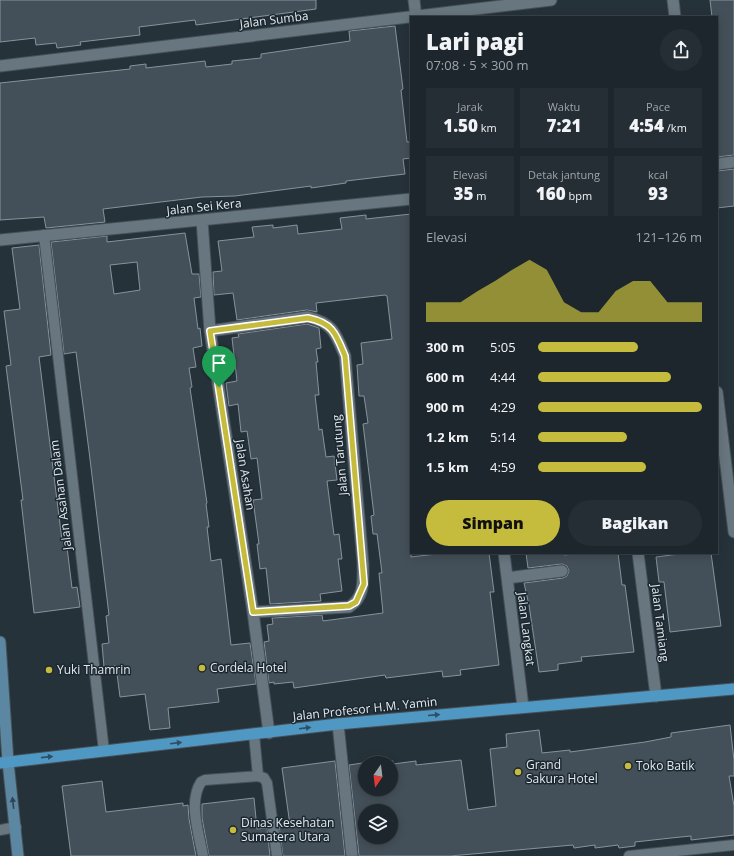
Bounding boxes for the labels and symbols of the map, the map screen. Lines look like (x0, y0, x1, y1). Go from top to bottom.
street label: Jalan Sumba (238, 7, 309, 32)
street label: Jalan Sei Kera (165, 194, 242, 219)
pin (202, 346, 236, 387)
street label: Jalan Tarutung (327, 413, 352, 497)
street label: Jalan Asahan (231, 437, 259, 512)
street label: Jalan Asahan Dalam (45, 439, 76, 552)
street label: Jalan Tamiang (647, 582, 674, 663)
street label: Jalan Langkat (513, 590, 539, 667)
place label: Cordela Hotel (210, 659, 287, 676)
place label: Yuki Thamrin (57, 661, 131, 678)
marker: Cordela Hotel (197, 663, 207, 673)
marker: Yuki Thamrin (44, 665, 54, 675)
street label: Jalan Profesor H.M. Yamin (291, 692, 438, 725)
one-way arrow (428, 712, 440, 719)
one-way arrow (299, 725, 311, 731)
one-way arrow (170, 740, 182, 746)
one-way arrow (41, 754, 53, 761)
north arrow (358, 756, 398, 796)
place label: Grand Sakura Hotel (526, 756, 598, 787)
place label: Toko Batik (636, 757, 695, 774)
marker: Toko Batik (623, 761, 633, 771)
marker: Grand Sakura Hotel (513, 767, 523, 777)
one-way arrow (10, 797, 16, 809)
place label: Dinas Kesehatan Sumatera Utara (241, 814, 334, 845)
marker: Dinas Kesehatan Sumatera Utara (228, 825, 238, 835)

